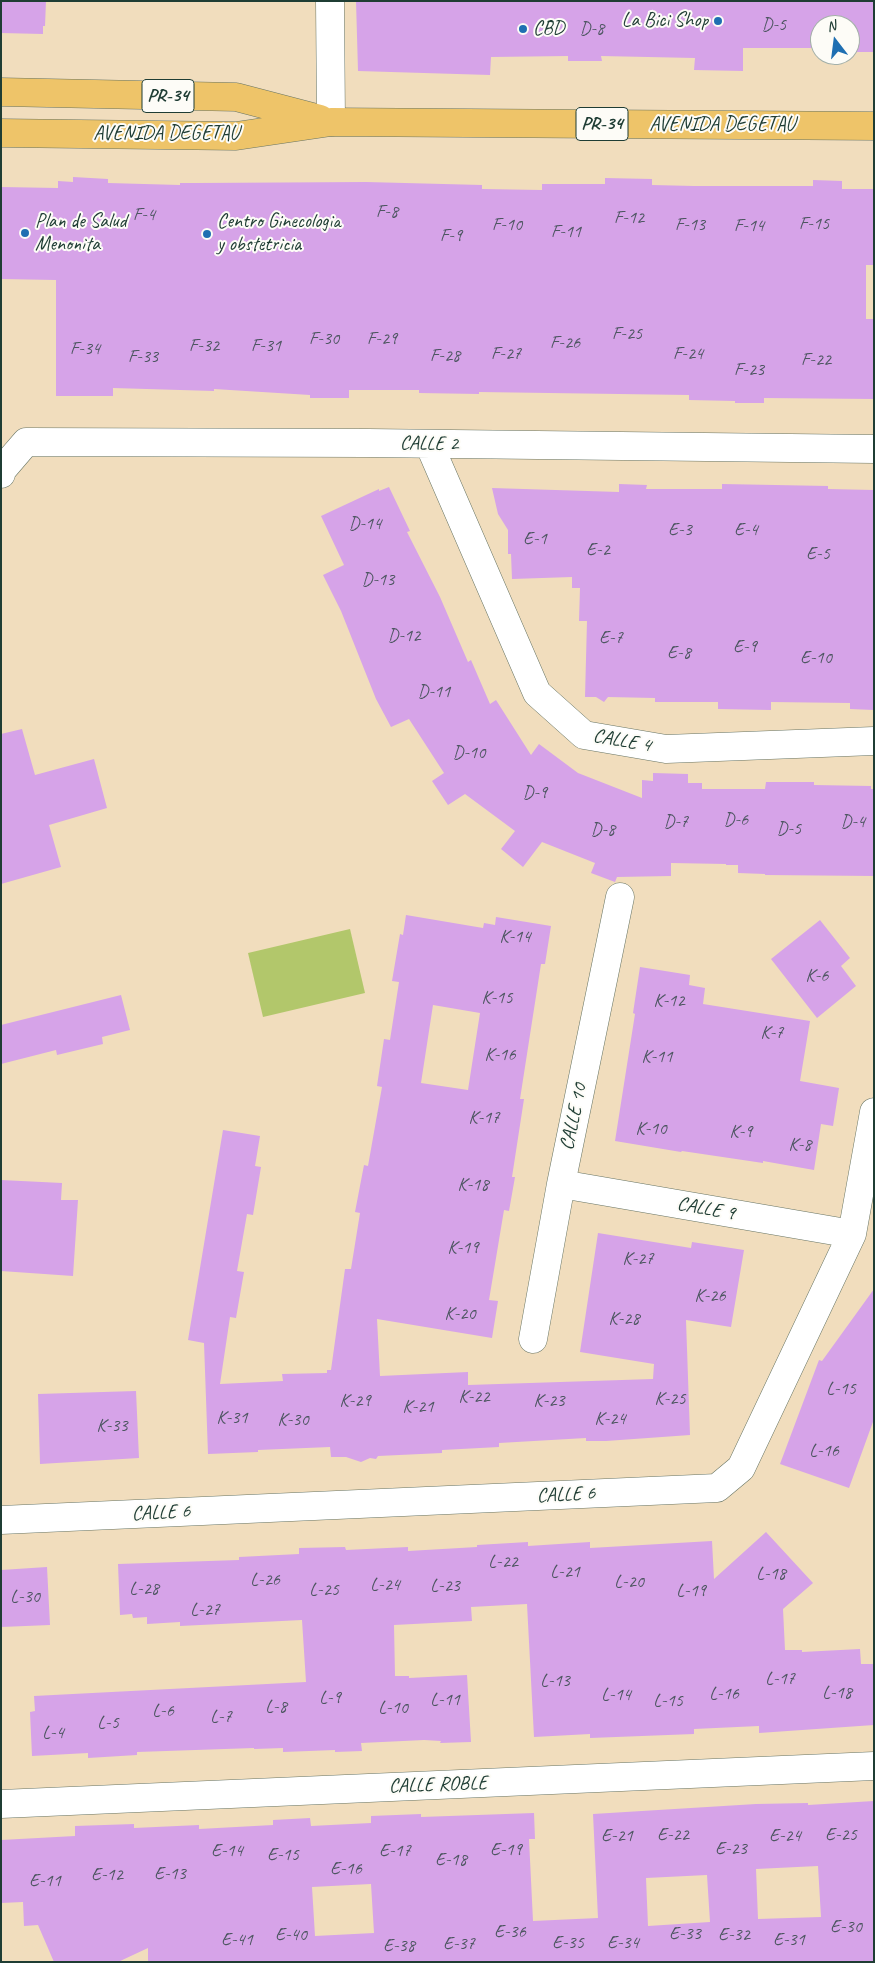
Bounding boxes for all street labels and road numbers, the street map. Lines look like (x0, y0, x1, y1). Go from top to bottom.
road number: PR-34 (142, 80, 194, 112)
road number: PR-34 (576, 108, 628, 140)
street label: AVENIDA DEGETAU (649, 113, 795, 137)
street label: AVENIDA DEGETAU (93, 122, 239, 146)
street label: CALLE 2 (400, 431, 458, 457)
street label: CALLE 4 (591, 724, 653, 758)
street label: CALLE 10 (555, 1081, 593, 1153)
street label: CALLE 9 (675, 1192, 737, 1226)
street label: CALLE 6 (536, 1481, 596, 1509)
street label: CALLE 6 (131, 1499, 191, 1527)
street label: CALLE ROBLE (388, 1771, 488, 1799)

